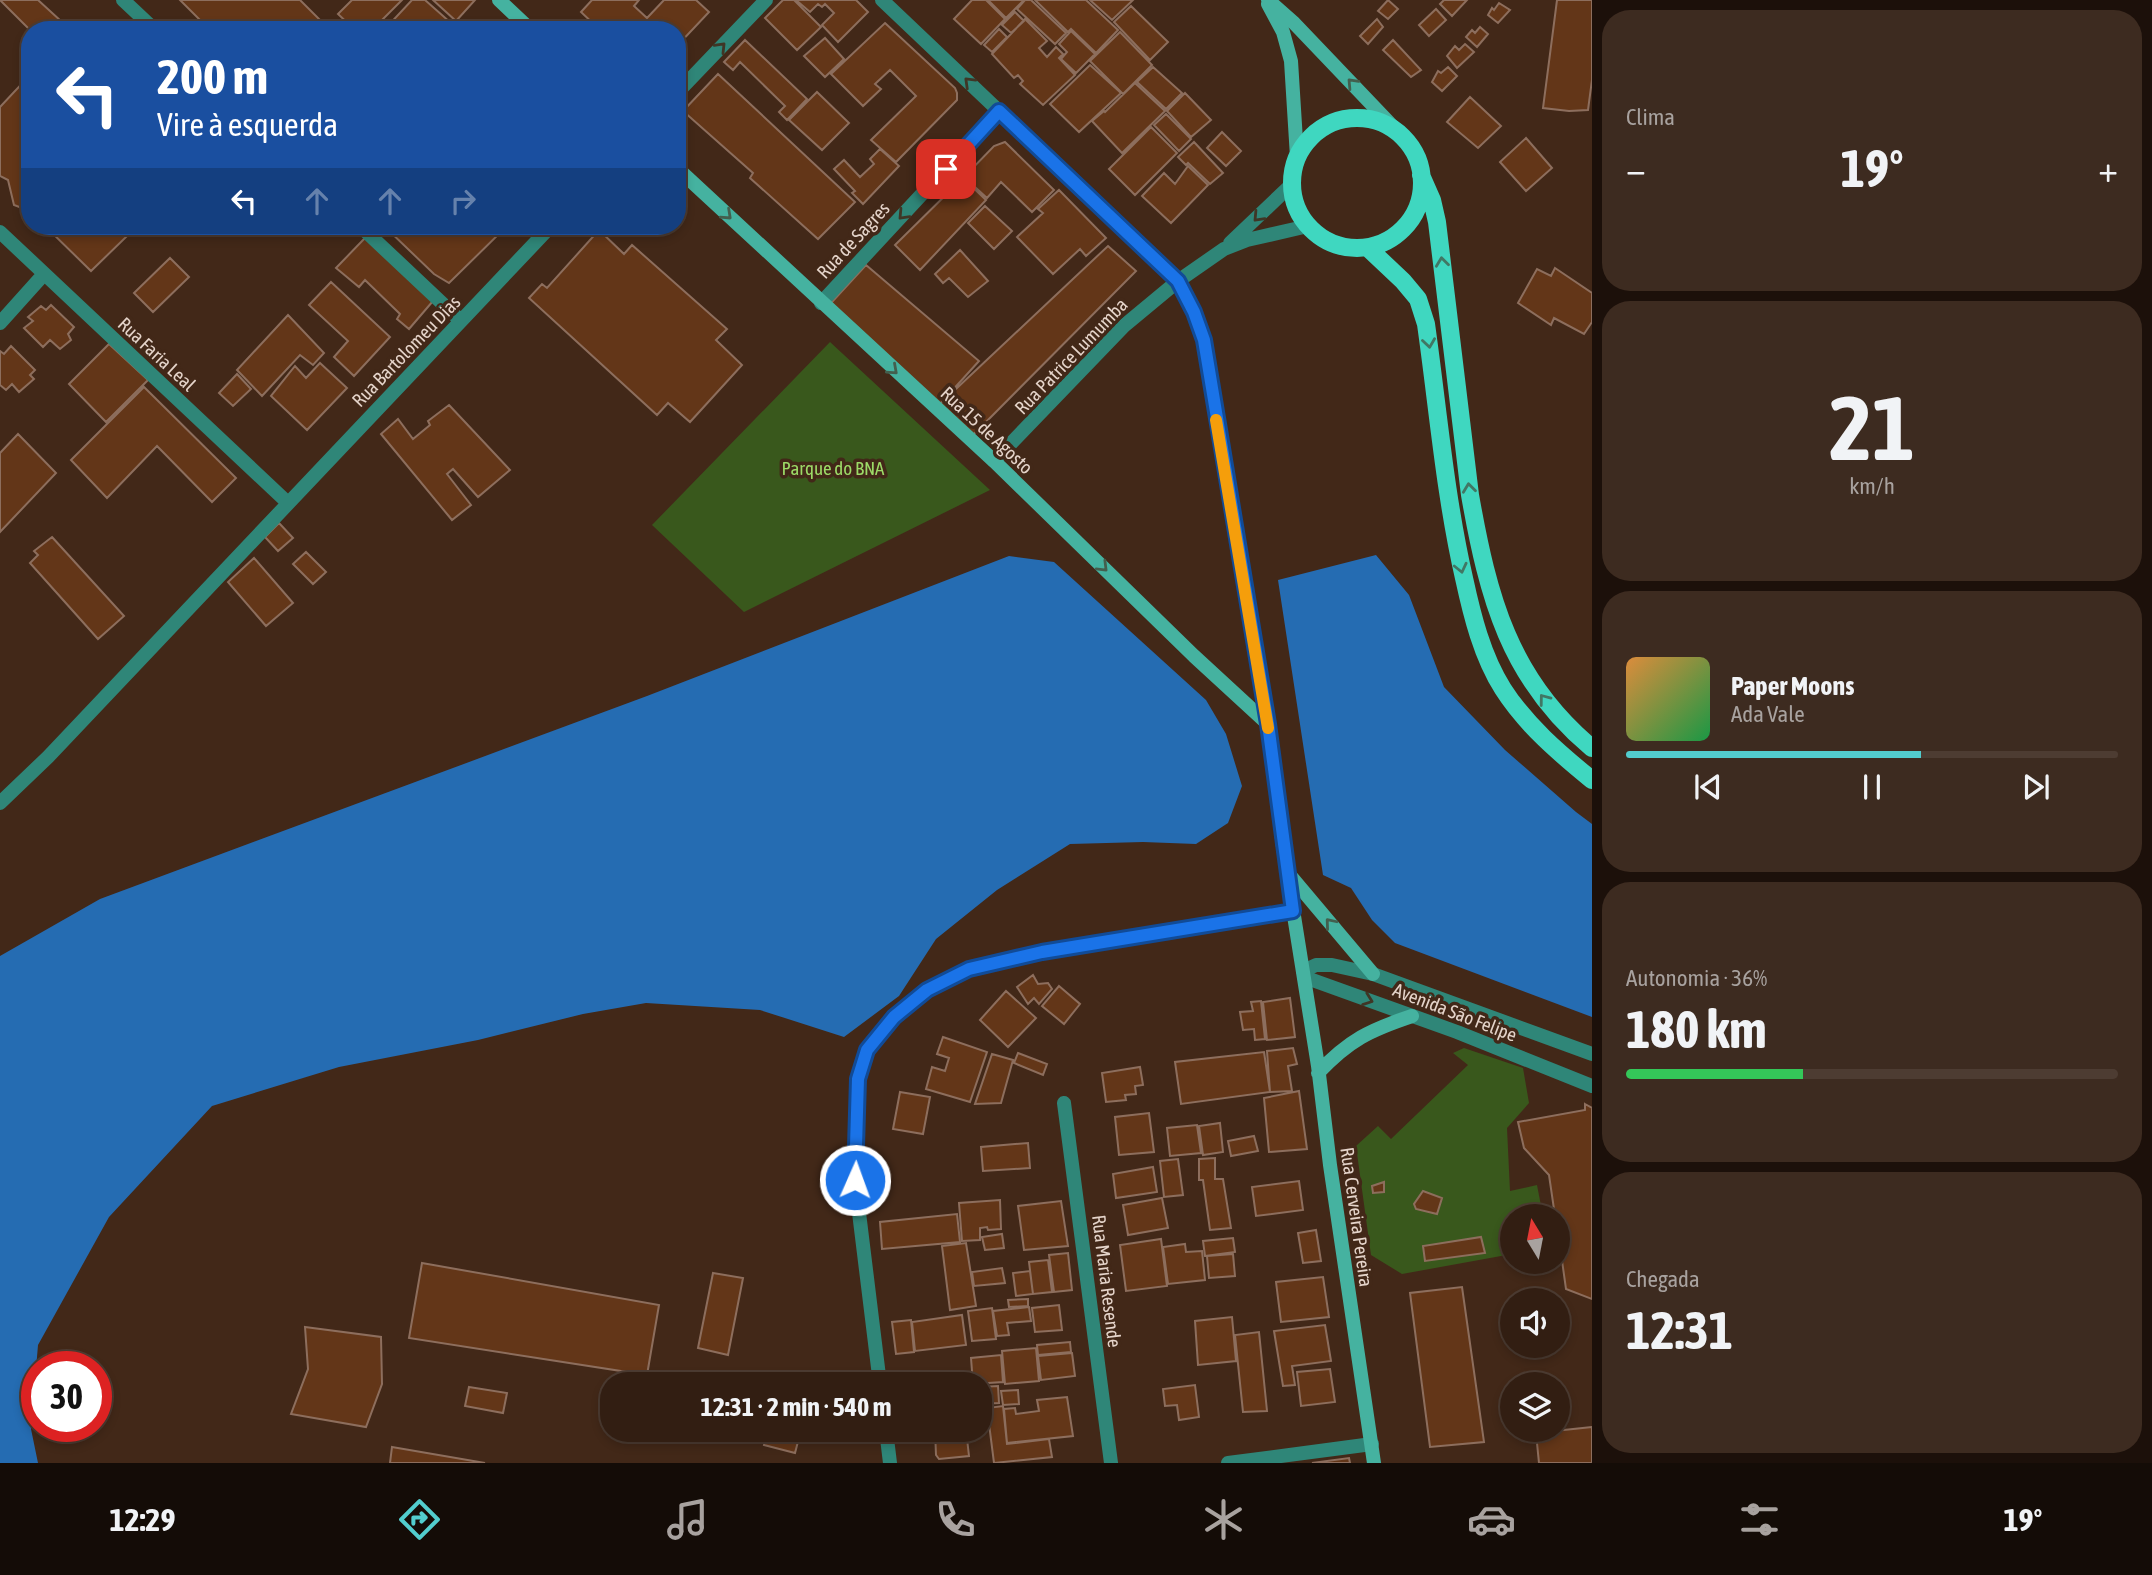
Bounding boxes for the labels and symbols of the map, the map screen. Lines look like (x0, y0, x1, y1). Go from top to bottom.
one-way arrow (713, 42, 726, 55)
one-way arrow (964, 78, 977, 91)
one-way arrow (1347, 78, 1360, 91)
pin (916, 139, 976, 199)
street label: Rua de Sagres (812, 197, 894, 283)
one-way arrow (719, 206, 732, 219)
one-way arrow (898, 207, 911, 220)
one-way arrow (1254, 209, 1266, 222)
one-way arrow (1434, 256, 1449, 268)
street label: Rua Bartolomeu Dias (347, 291, 465, 411)
street label: Rua Patrice Lumumba (1010, 294, 1132, 418)
street label: Rua Faria Leal (114, 313, 200, 395)
one-way arrow (1421, 337, 1436, 349)
one-way arrow (885, 361, 898, 374)
street label: Rua 15 de Agosto (936, 382, 1038, 478)
park label: Parque do BNA (782, 457, 885, 479)
one-way arrow (1462, 482, 1477, 493)
one-way arrow (1095, 559, 1108, 572)
one-way arrow (1453, 562, 1467, 574)
one-way arrow (1540, 695, 1552, 707)
one-way arrow (1326, 918, 1338, 931)
street label: Avenida São Felipe (1390, 978, 1520, 1046)
one-way arrow (1362, 992, 1374, 1006)
position arrow (818, 1143, 892, 1217)
street label: Rua Cerveira Pereira (1336, 1146, 1378, 1288)
north arrow (1500, 1204, 1570, 1274)
street label: Rua Maria Resende (1088, 1213, 1126, 1349)
speed limit sign: 30 (21, 1351, 112, 1442)

